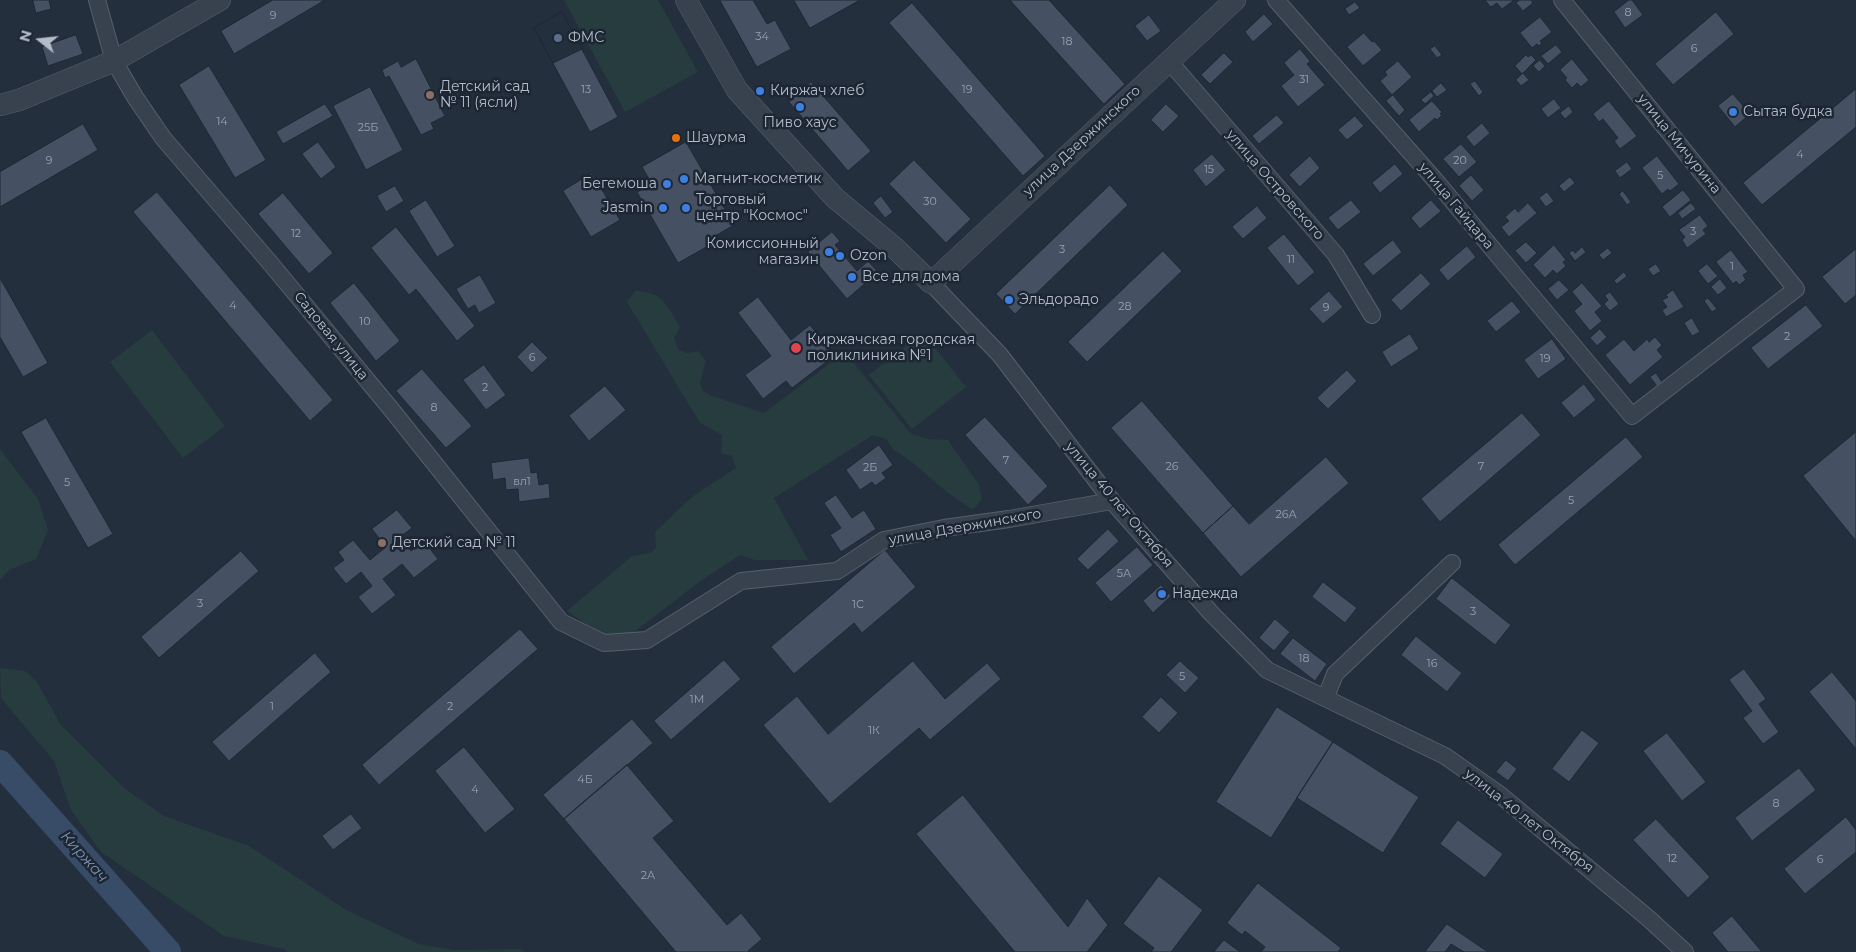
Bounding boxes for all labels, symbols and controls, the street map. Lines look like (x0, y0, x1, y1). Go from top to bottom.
house number: 8 (1624, 6, 1632, 20)
house number: 9 (270, 9, 276, 23)
north arrow (15, 15, 65, 65)
text: N (15, 28, 36, 44)
place label: ФМС (568, 30, 604, 46)
house number: 34 (755, 30, 769, 44)
marker: ФМС (552, 32, 564, 44)
house number: 18 (1062, 35, 1072, 49)
house number: 6 (1691, 42, 1697, 56)
house number: 31 (1299, 73, 1309, 87)
place label: Детский сад № 11 (ясли) (440, 79, 530, 111)
street label: улица Дзержинского (1020, 82, 1144, 200)
house number: 13 (581, 83, 591, 97)
place label: Киржач хлеб (770, 83, 864, 99)
house number: 19 (962, 83, 972, 97)
marker: Киржач хлеб (754, 85, 766, 97)
marker: Детский сад № 11 (ясли) (424, 89, 436, 101)
street label: улица Мичурина (1634, 91, 1724, 197)
marker: Пиво хаус (794, 101, 806, 113)
place label: Сытая будка (1743, 104, 1833, 120)
marker: Сытая будка (1727, 106, 1739, 118)
house number: 14 (216, 115, 228, 129)
place label: Пиво хаус (763, 115, 837, 131)
house number: 25Б (358, 121, 378, 135)
street label: улица Островского (1223, 126, 1327, 244)
place label: Шаурма (686, 130, 746, 146)
marker: Шаурма (670, 132, 682, 144)
house number: 4 (1796, 148, 1804, 162)
house number: 9 (46, 154, 52, 168)
house number: 20 (1453, 154, 1467, 168)
street label: улица Гайдара (1415, 159, 1497, 253)
house number: 15 (1204, 163, 1214, 177)
house number: 5 (1657, 169, 1663, 183)
place label: Магнит-косметик (694, 171, 821, 187)
marker: Магнит-косметик (678, 173, 690, 185)
place label: Бегемоша (582, 176, 657, 192)
marker: Бегемоша (661, 178, 673, 190)
place label: Торговый центр "Космос" (696, 192, 808, 224)
house number: 30 (923, 195, 937, 209)
place label: Jasmin (603, 200, 653, 216)
marker: Jasmin (657, 202, 669, 214)
marker: Торговый центр "Космос" (680, 202, 692, 214)
house number: 3 (1690, 225, 1696, 239)
house number: 12 (291, 227, 301, 241)
place label: Комиссионный магазин (706, 236, 819, 268)
house number: 3 (1059, 243, 1065, 257)
marker: Комиссионный магазин (823, 246, 835, 258)
place label: Ozon (850, 248, 887, 264)
marker: Ozon (834, 250, 846, 262)
house number: 11 (1287, 253, 1295, 267)
house number: 1 (1730, 260, 1734, 274)
place label: Все для дома (862, 269, 960, 285)
marker: Все для дома (846, 271, 858, 283)
street label: Садовая улица (290, 289, 372, 383)
place label: Эльдорадо (1019, 292, 1099, 308)
marker: Эльдорадо (1003, 294, 1015, 306)
house number: 4 (229, 299, 237, 313)
house number: 28 (1118, 300, 1132, 314)
house number: 9 (1323, 301, 1329, 315)
house number: 10 (359, 315, 371, 329)
house number: 2 (1784, 330, 1790, 344)
place label: Киржачская городская поликлиника №1 (807, 332, 975, 364)
marker: Киржачская городская поликлиника №1 (789, 341, 803, 355)
house number: 6 (529, 351, 535, 365)
house number: 19 (1540, 352, 1550, 366)
house number: 2 (482, 381, 488, 395)
house number: 8 (430, 401, 438, 415)
street label: улица 40 лет Октября (1061, 439, 1177, 571)
house number: 7 (1003, 454, 1009, 468)
house number: 26 (1166, 460, 1178, 474)
house number: 7 (1478, 460, 1484, 474)
house number: 2Б (863, 461, 877, 475)
house number: вл1 (513, 475, 531, 489)
house number: 5 (64, 476, 70, 490)
house number: 5 (1568, 494, 1574, 508)
street label: улица Дзержинского (887, 505, 1043, 549)
house number: 26А (1275, 508, 1297, 522)
place label: Детский сад № 11 (392, 535, 516, 551)
marker: Детский сад № 11 (376, 537, 388, 549)
house number: 5А (1117, 567, 1131, 581)
place label: Надежда (1172, 586, 1238, 602)
marker: Надежда (1156, 588, 1168, 600)
house number: 3 (197, 597, 203, 611)
house number: 1С (852, 598, 864, 612)
house number: 3 (1470, 605, 1476, 619)
house number: 18 (1299, 652, 1309, 666)
house number: 16 (1427, 657, 1437, 671)
house number: 5 (1179, 670, 1185, 684)
house number: 1М (690, 693, 704, 707)
house number: 1 (270, 700, 274, 714)
house number: 2 (447, 700, 453, 714)
house number: 1К (868, 724, 880, 738)
street label: улица 40 лет Октября (1461, 765, 1597, 877)
house number: 4Б (577, 773, 593, 787)
house number: 4 (471, 783, 479, 797)
house number: 8 (1772, 797, 1780, 811)
water label: Киржач (56, 828, 112, 886)
house number: 12 (1667, 852, 1677, 866)
house number: 6 (1817, 853, 1823, 867)
house number: 2А (641, 869, 655, 883)

